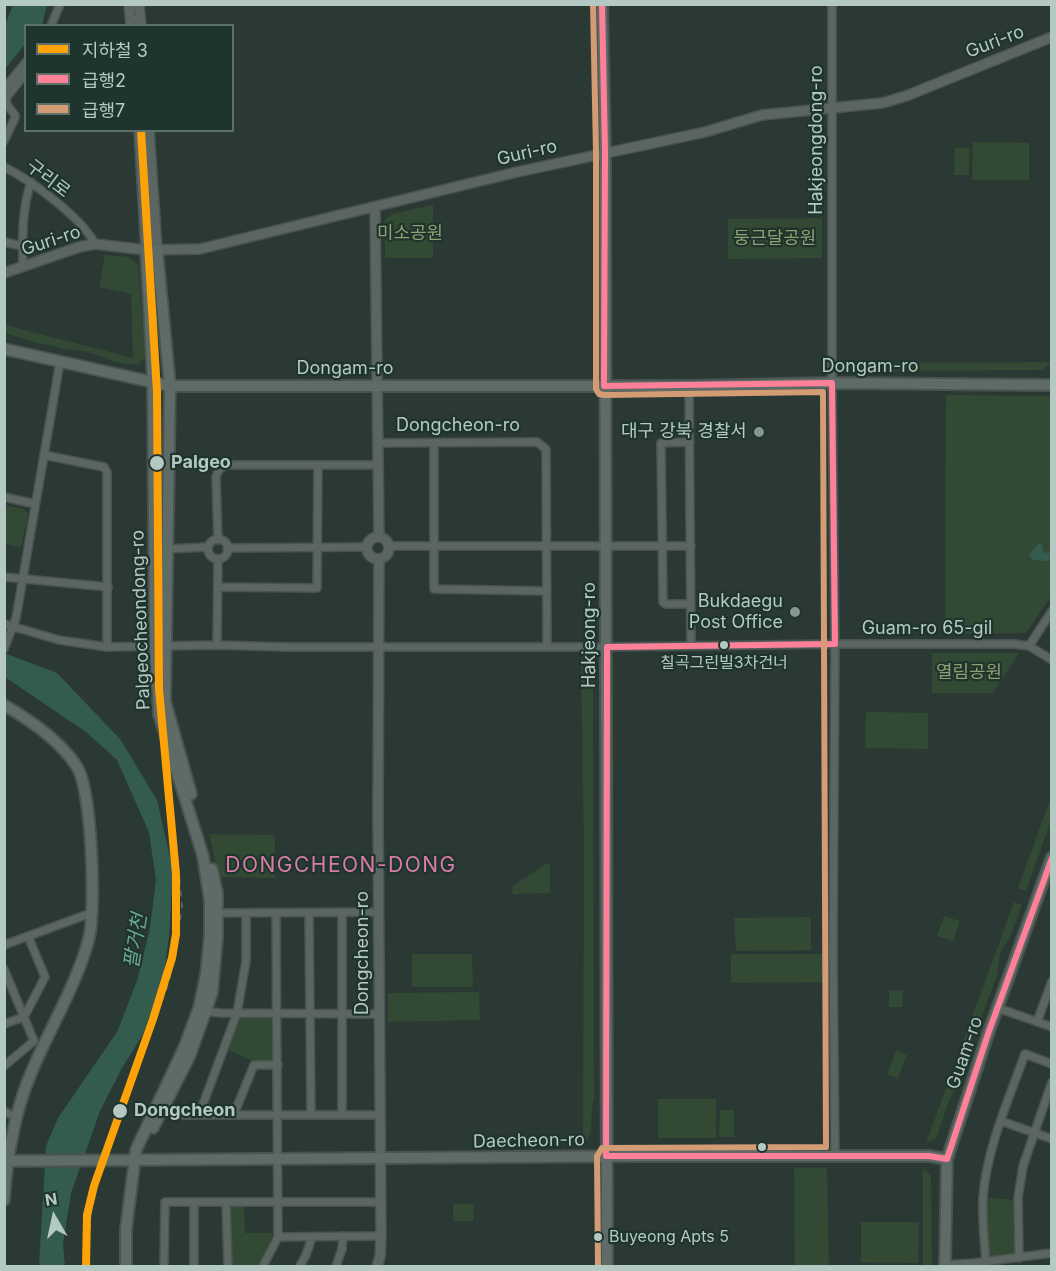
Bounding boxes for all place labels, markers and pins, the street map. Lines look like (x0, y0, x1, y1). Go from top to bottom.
place label: 대구 강북 경찰서 (621, 421, 747, 443)
marker: 대구 강북 경찰서 (752, 425, 766, 439)
place label: Palgeo (171, 452, 231, 474)
marker: Palgeo (148, 454, 166, 472)
place label: Bukdaegu Post Office (689, 591, 783, 634)
marker: Bukdaegu Post Office (788, 605, 802, 619)
marker: 칠곡그린빌3차건너 (718, 639, 730, 651)
place label: 칠곡그린빌3차건너 (660, 653, 788, 673)
place label: Dongcheon (134, 1100, 235, 1122)
marker: Dongcheon (111, 1102, 129, 1120)
unlabelled marker (756, 1141, 768, 1153)
place label: Buyeong Apts 5 (609, 1227, 729, 1247)
marker: Buyeong Apts 5 (592, 1231, 604, 1243)

